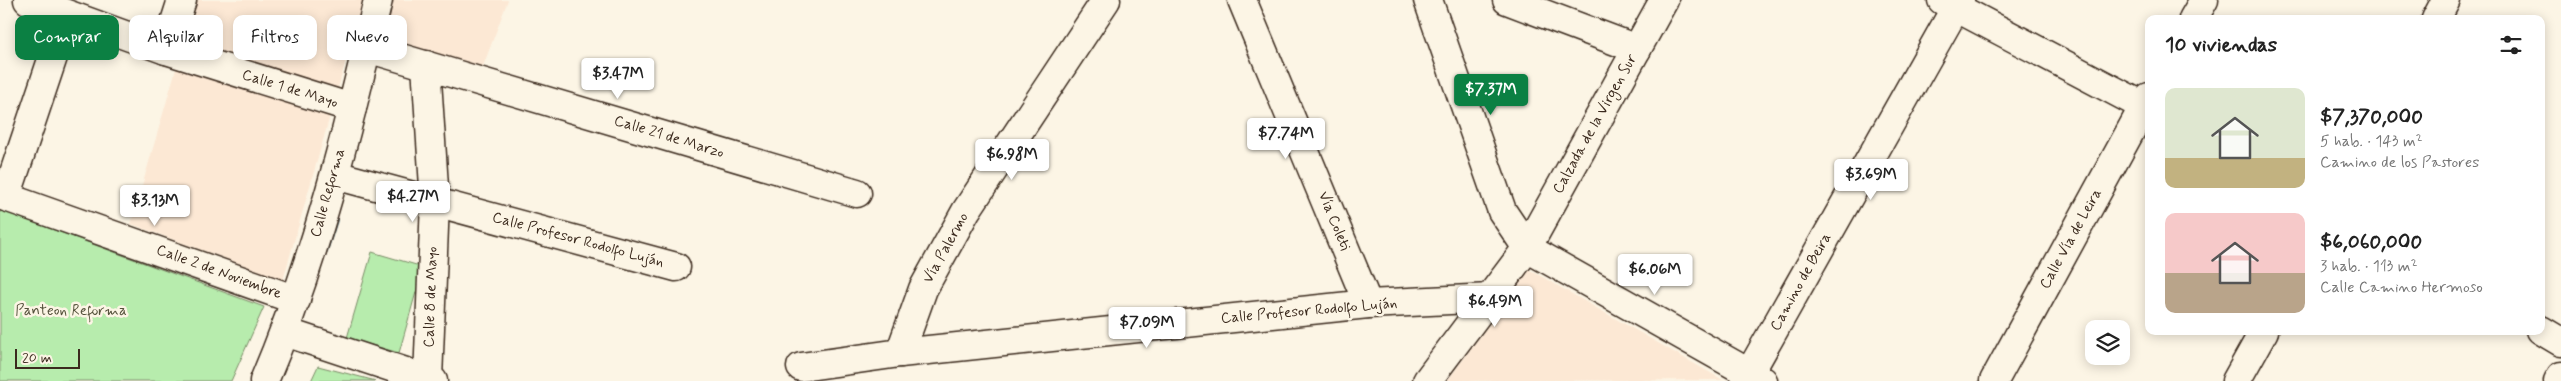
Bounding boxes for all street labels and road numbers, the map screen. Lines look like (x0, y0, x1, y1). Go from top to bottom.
street label: Calzada de la Virgen Sur (1548, 50, 1643, 198)
street label: Calle 1 de Mayo (240, 65, 341, 113)
street label: Calle 21 de Marzo (612, 111, 727, 163)
street label: Calle Reforma (306, 146, 352, 240)
street label: Calle Vía de Leira (2035, 185, 2107, 293)
street label: Vía Coleti (1313, 188, 1355, 254)
street label: Calle Profesor Rodolfo Luján (489, 207, 666, 275)
street label: Vía Palermo (918, 209, 974, 287)
street label: Camino de Beira (1766, 229, 1836, 335)
street label: Calle 2 de Noviembre (154, 240, 284, 304)
street label: Calle 8 de Mayo (419, 246, 443, 348)
street label: Calle Profesor Rodolfo Luján (1220, 293, 1398, 331)

